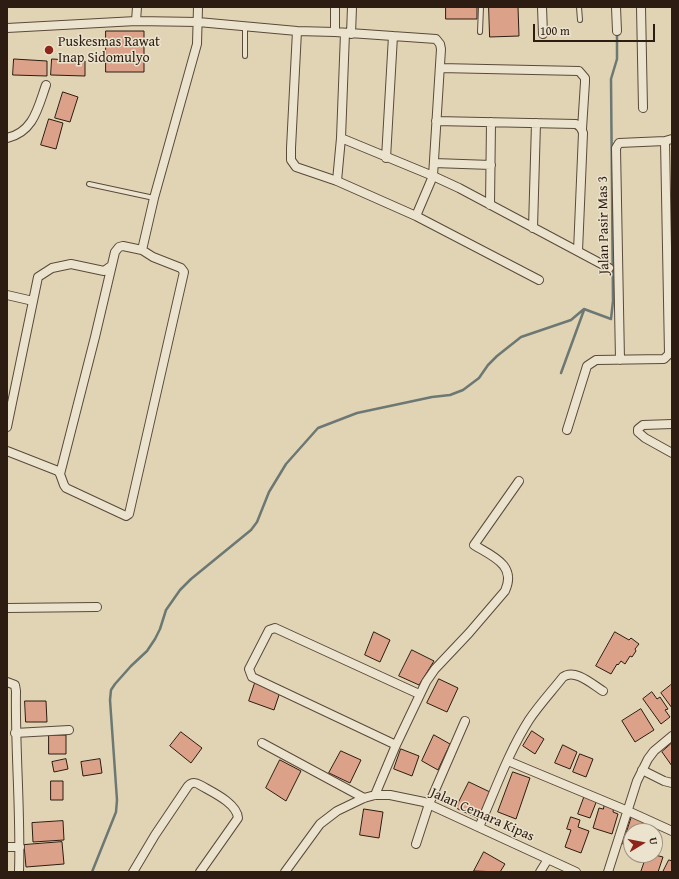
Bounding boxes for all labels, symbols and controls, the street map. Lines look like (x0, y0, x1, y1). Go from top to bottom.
scale bar (535, 16, 657, 42)
text: 100 m (540, 22, 570, 39)
place label: Puskesmas Rawat Inap Sidomulyo (58, 34, 160, 66)
marker: Puskesmas Rawat Inap Sidomulyo (43, 44, 55, 56)
street label: Jalan Pasir Mas 3 (595, 176, 613, 274)
street label: Jalan Cemara Kipas (427, 785, 537, 845)
north arrow (623, 823, 663, 863)
text: U (645, 836, 662, 846)

